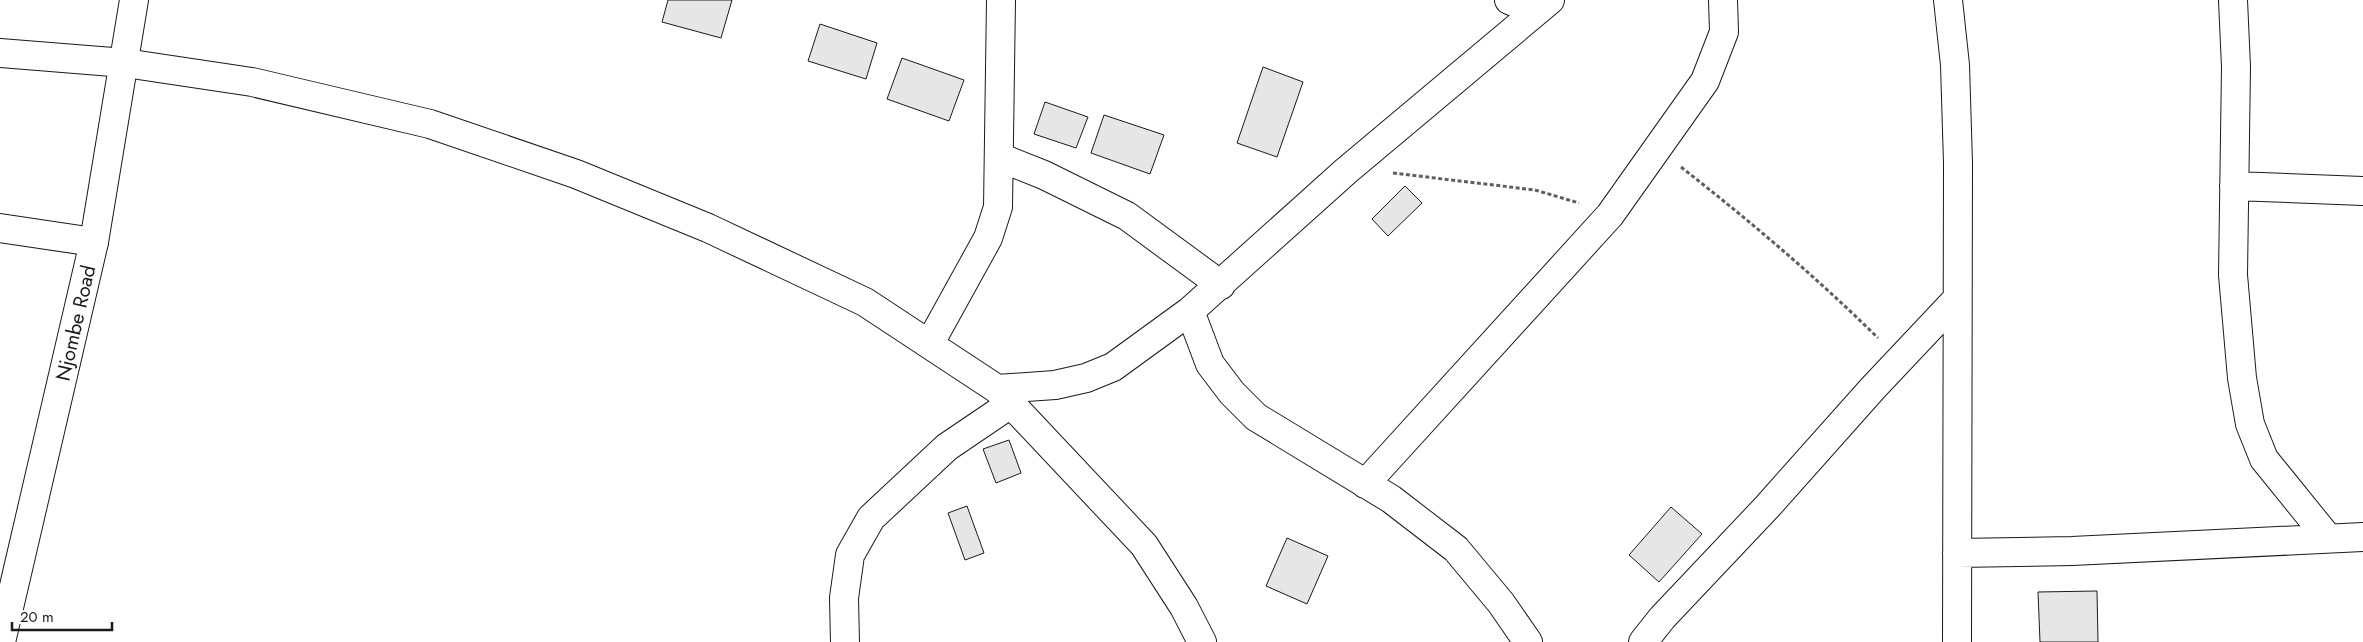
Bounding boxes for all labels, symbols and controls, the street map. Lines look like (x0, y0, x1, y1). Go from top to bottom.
street label: Njombe Road (49, 262, 103, 384)
scale bar (12, 600, 112, 632)
text: 20 m (20, 606, 54, 628)

